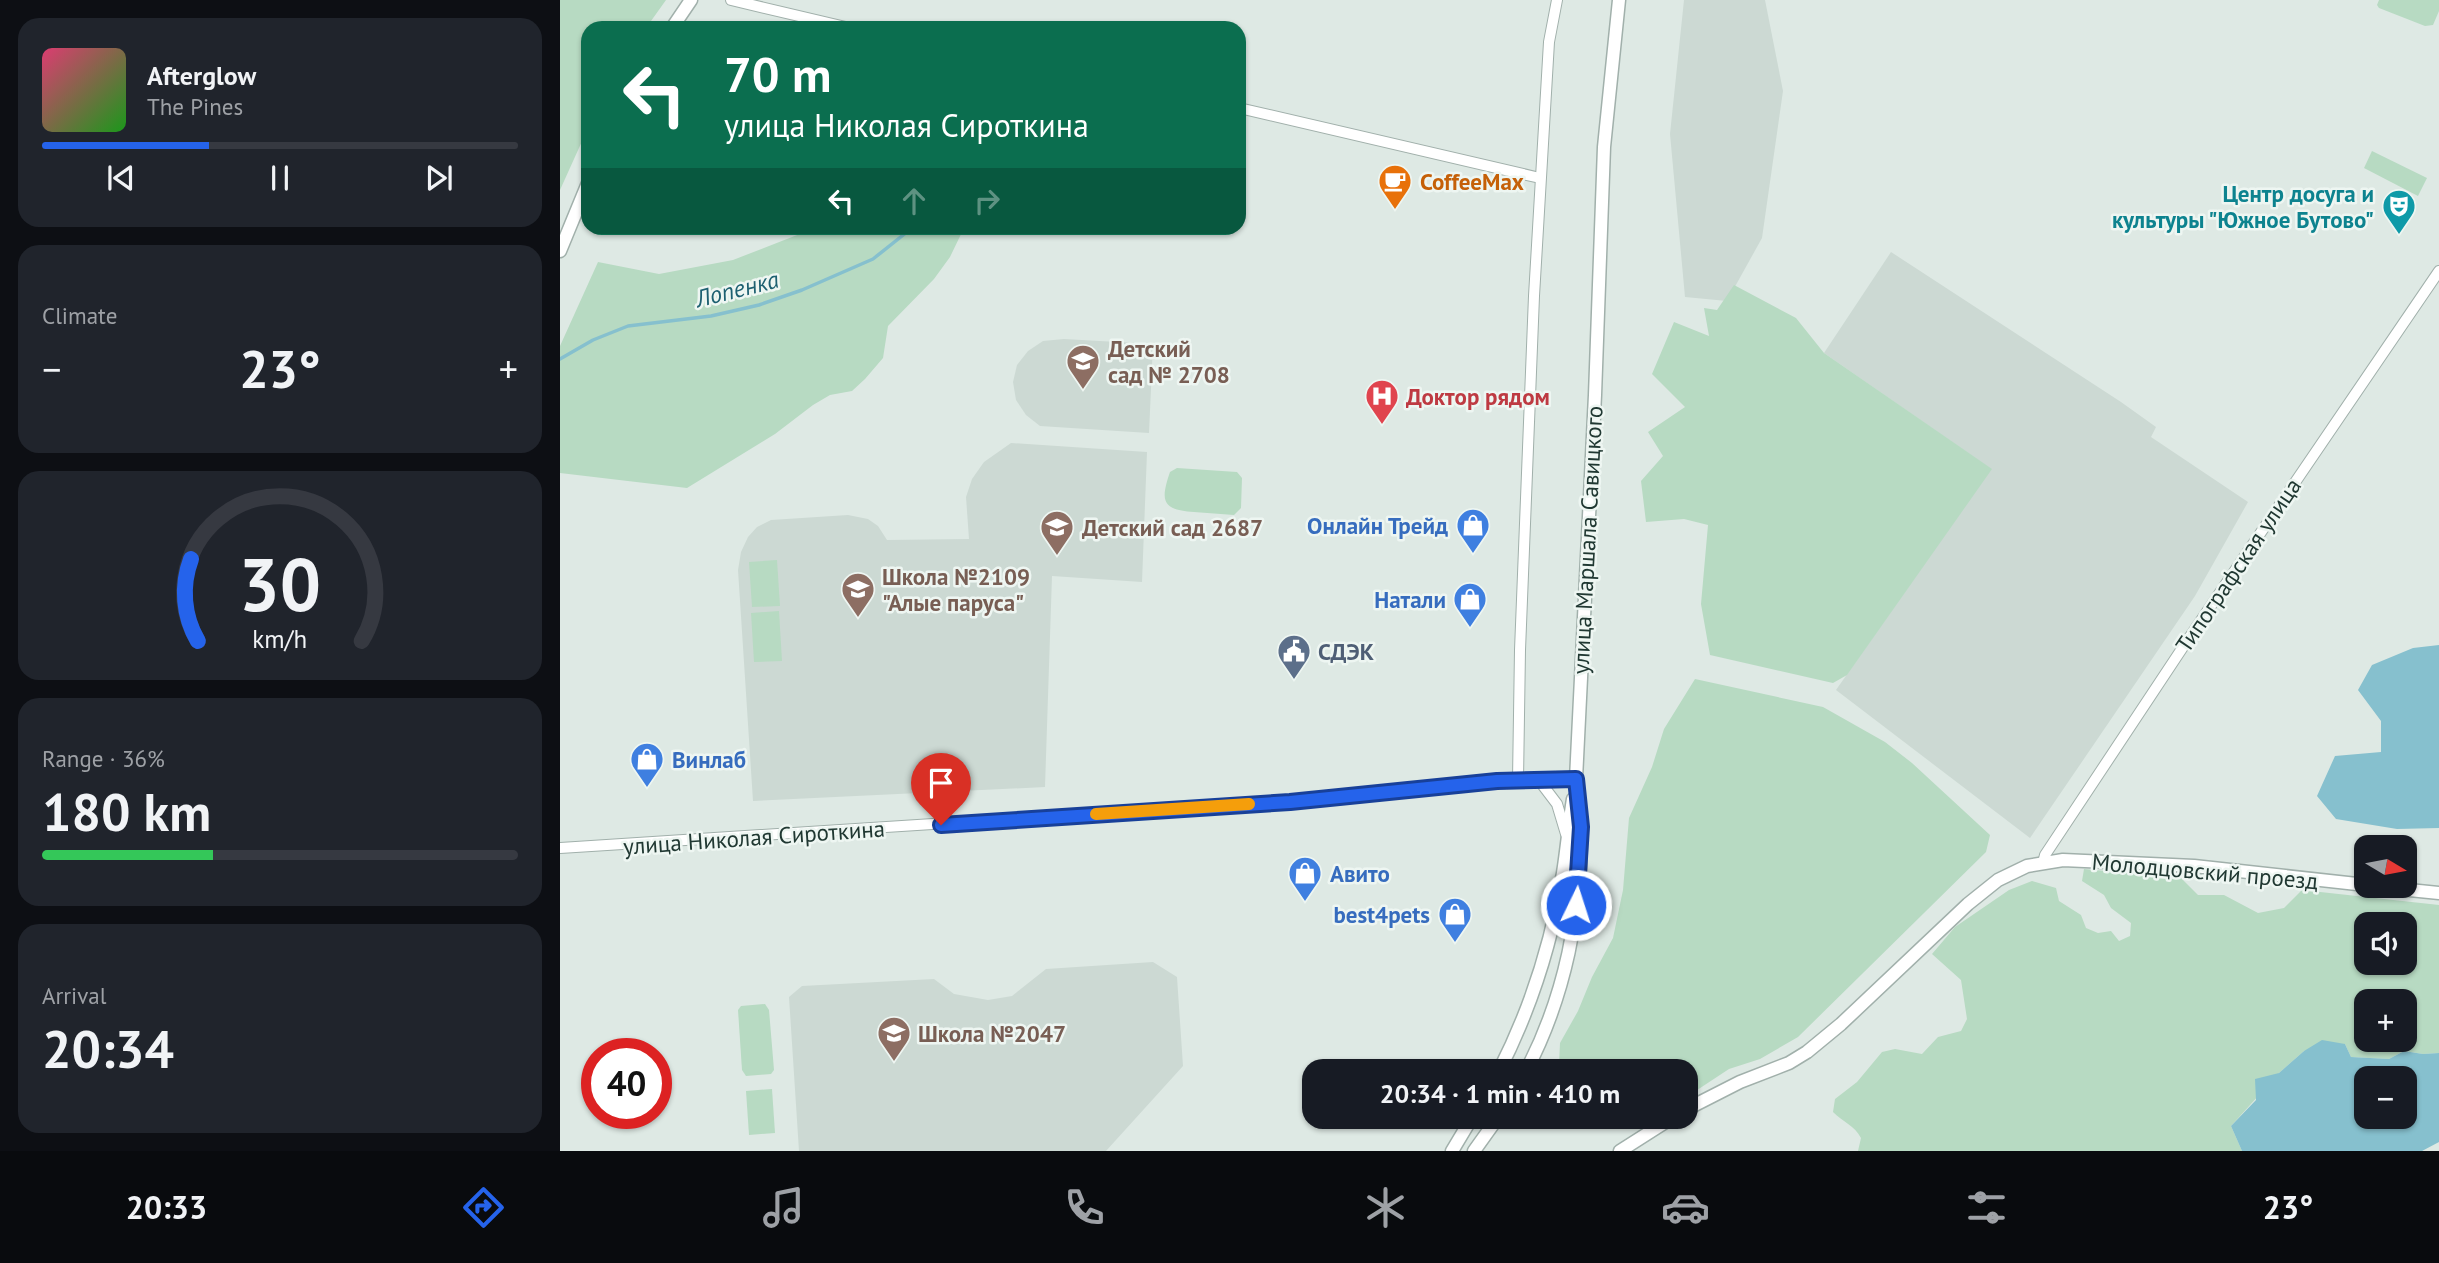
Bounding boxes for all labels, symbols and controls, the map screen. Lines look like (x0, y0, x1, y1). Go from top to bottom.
text: 70 m (724, 42, 831, 106)
icon: left (609, 49, 700, 140)
text: Afterglow (147, 59, 256, 92)
text: The Pines (147, 92, 243, 121)
text: улица Николая Сироткина (724, 104, 1089, 146)
icon: previous (102, 159, 140, 197)
icon: pause (261, 159, 299, 197)
icon: next (420, 159, 458, 197)
cafe icon: CoffeeMax (1376, 162, 1414, 211)
place label: CoffeeMax (1420, 167, 1524, 196)
place label: Центр досуга и культуры "Южное Бутово" (2112, 179, 2374, 234)
icon: left (822, 182, 860, 220)
icon: ahead (895, 182, 933, 220)
icon: right (968, 182, 1006, 220)
theatre icon: Центр досуга и культуры "Южное Бутово" (2380, 187, 2418, 236)
water label: Лопенка (690, 264, 782, 315)
text: Climate (42, 301, 117, 330)
place label: Детский сад № 2708 (1108, 334, 1230, 389)
text: 23° (239, 335, 321, 402)
school or university icon: Детский сад № 2708 (1064, 342, 1102, 391)
text: − (42, 344, 61, 393)
text: + (499, 344, 518, 393)
hospital icon: Доктор рядом (1363, 377, 1401, 426)
place label: Доктор рядом (1406, 382, 1550, 411)
street label: улица Маршала Савицкого (1565, 405, 1609, 675)
street label: Типографская улица (2169, 472, 2307, 658)
shop icon: Онлайн Трейд (1454, 506, 1492, 555)
school or university icon: Детский сад 2687 (1038, 508, 1076, 557)
place label: Онлайн Трейд (1307, 511, 1448, 540)
place label: Детский сад 2687 (1082, 513, 1263, 542)
text: 30 (239, 538, 321, 632)
place label: Школа №2109 "Алые паруса" (882, 562, 1030, 617)
school or university icon: Школа №2109 "Алые паруса" (839, 570, 877, 619)
shop icon: Натали (1451, 580, 1489, 629)
place label: Натали (1374, 585, 1446, 614)
text: km/h (253, 623, 307, 655)
public building icon: СДЭК (1275, 632, 1313, 681)
place label: СДЭК (1318, 637, 1374, 666)
shop icon: Винлаб (628, 740, 666, 789)
text: Range · 36% (42, 744, 165, 773)
place label: Винлаб (672, 745, 746, 774)
pin (911, 753, 971, 825)
icon: arrive (922, 764, 960, 802)
text: 180 km (42, 778, 211, 845)
street label: улица Николая Сироткина (622, 813, 886, 861)
north arrow (2354, 835, 2417, 898)
map controls (2354, 835, 2417, 1129)
street label: Молодцовский проезд (2091, 847, 2319, 895)
shop icon: Авито (1286, 854, 1324, 903)
place label: Авито (1330, 859, 1390, 888)
position arrow (1539, 868, 1613, 942)
shop icon: best4pets (1436, 895, 1474, 944)
place label: best4pets (1333, 900, 1430, 929)
button: sound (2354, 912, 2417, 975)
text: Arrival (42, 981, 106, 1010)
button: + (2354, 989, 2417, 1052)
school or university icon: Школа №2047 (875, 1014, 913, 1063)
text: 20:34 (42, 1015, 174, 1082)
place label: Школа №2047 (918, 1019, 1066, 1048)
speed limit sign: 40 (581, 1038, 672, 1129)
button: − (2354, 1066, 2417, 1129)
text: 20:34 · 1 min · 410 m (1380, 1077, 1620, 1110)
icon: directions (459, 1183, 508, 1232)
icon: music (759, 1183, 808, 1232)
icon: phone (1060, 1183, 1109, 1232)
icon: climate (1361, 1183, 1410, 1232)
icon: car (1661, 1183, 1710, 1232)
icon: filters (1962, 1183, 2011, 1232)
text: 20:33 (126, 1186, 207, 1228)
text: 23° (2263, 1186, 2313, 1228)

